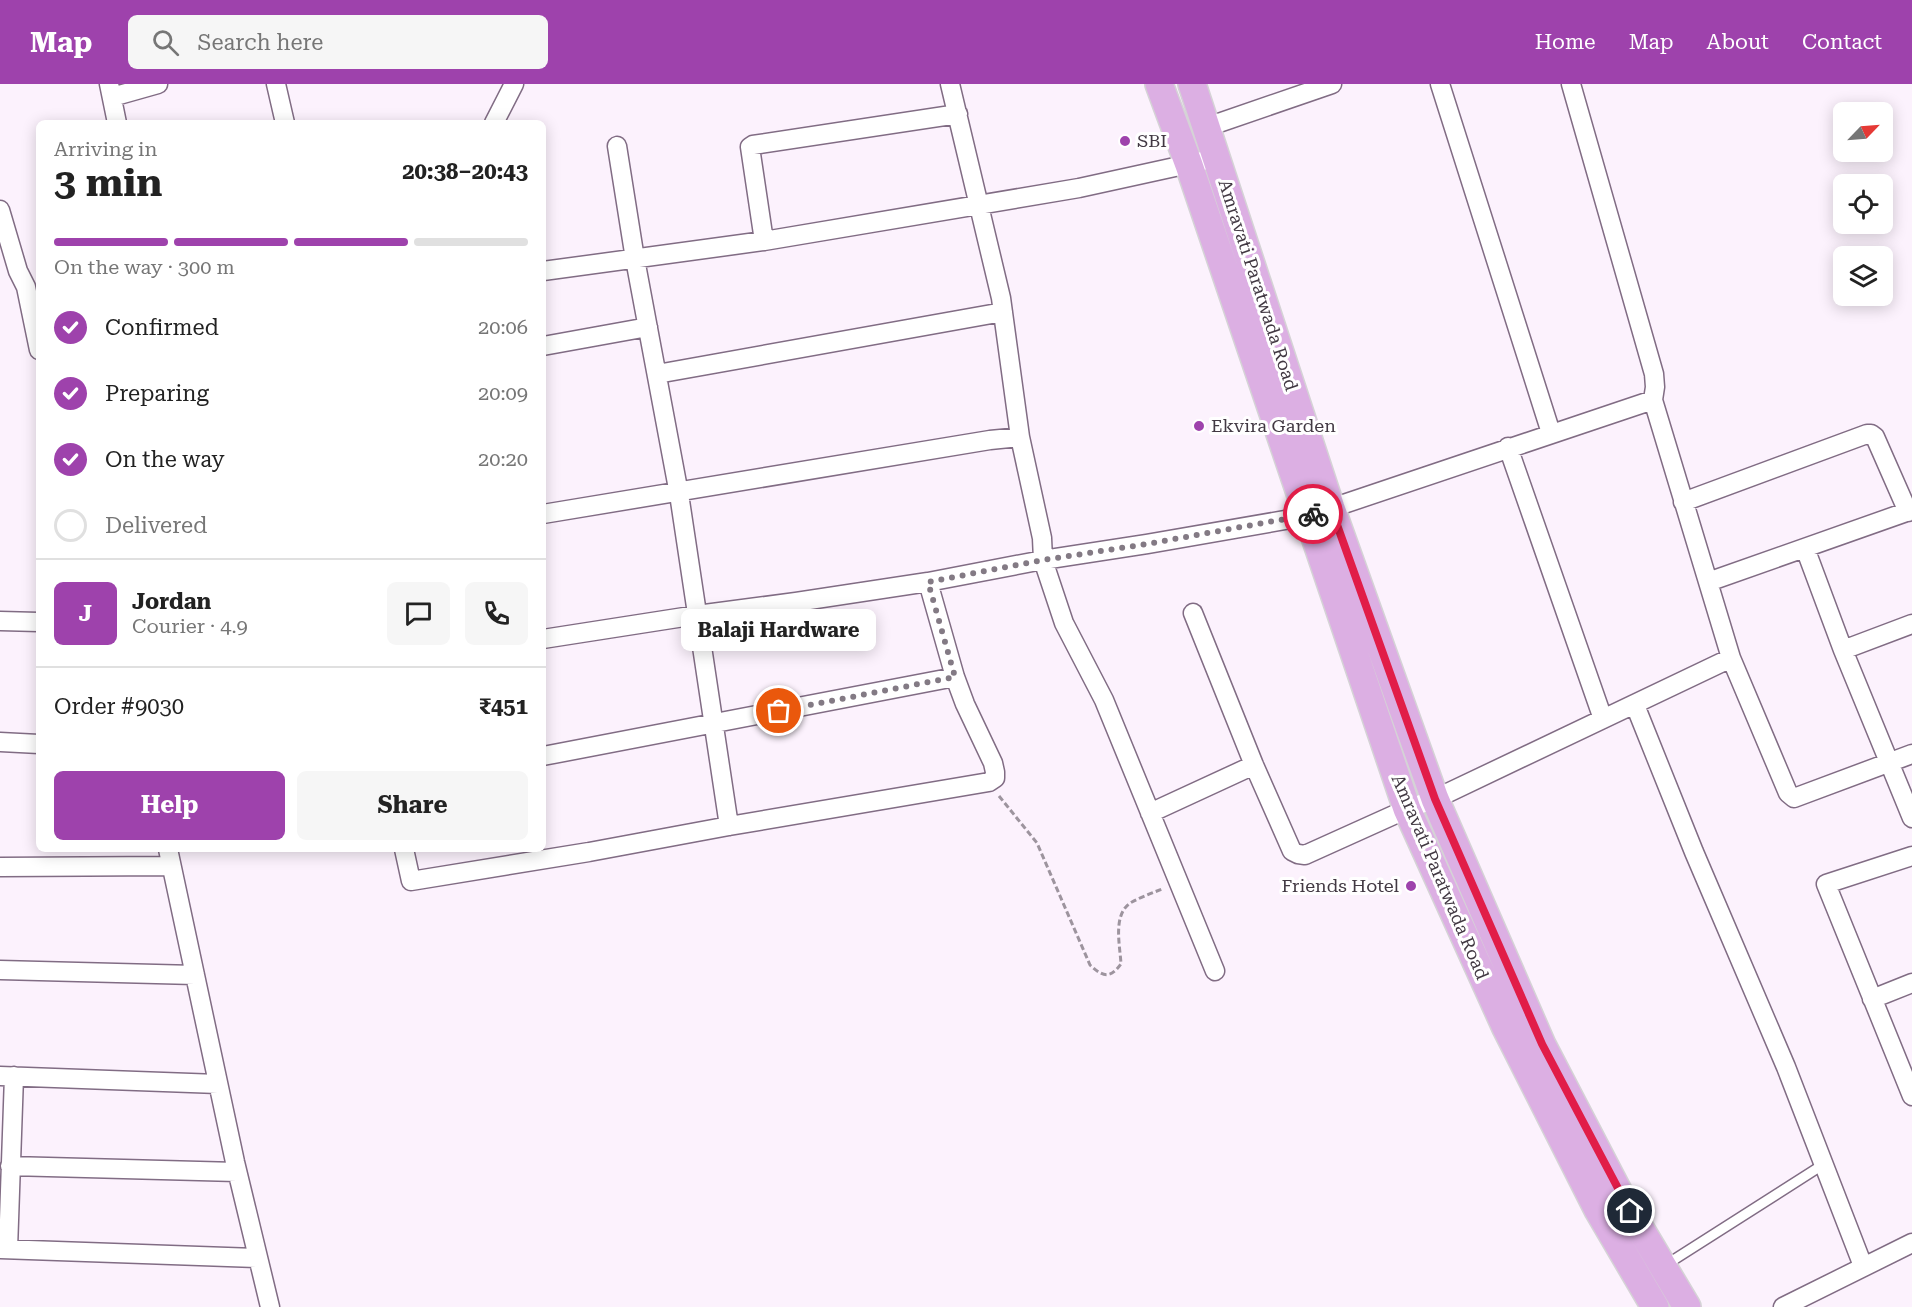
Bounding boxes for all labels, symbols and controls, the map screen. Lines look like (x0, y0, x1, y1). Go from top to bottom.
search box (128, 15, 548, 69)
text: Map (30, 26, 92, 59)
icon: search (149, 26, 182, 59)
text: Search here (197, 30, 323, 55)
text: Home (1535, 30, 1596, 54)
text: Map (1629, 30, 1674, 54)
text: About (1707, 30, 1769, 54)
text: Contact (1802, 30, 1882, 54)
north arrow (1833, 102, 1893, 162)
map controls (1833, 102, 1893, 306)
place label: SBI (1137, 130, 1167, 151)
marker: SBI (1118, 134, 1132, 148)
text: Arriving in (54, 137, 157, 161)
text: 20:38–20:43 (402, 159, 528, 184)
text: 3 min (54, 160, 162, 206)
button: locate (1833, 174, 1893, 234)
street label: Amravati Paratwada Road (1214, 177, 1303, 394)
button: layers (1833, 246, 1893, 306)
text: On the way · 300 m (54, 255, 235, 279)
icon: check (54, 311, 87, 344)
text: Confirmed (105, 315, 219, 340)
text: 20:06 (478, 315, 528, 339)
icon: check (54, 377, 87, 410)
text: Preparing (105, 381, 209, 406)
text: 20:09 (478, 381, 528, 405)
place label: Ekvira Garden (1211, 415, 1336, 436)
marker: Ekvira Garden (1192, 419, 1206, 433)
icon: check (54, 443, 87, 476)
text: On the way (105, 447, 225, 472)
text: 20:20 (478, 447, 528, 471)
courier (1283, 484, 1343, 544)
icon: bike (1297, 498, 1330, 531)
text: Delivered (105, 513, 207, 538)
button: chat (387, 582, 450, 645)
button: phone (465, 582, 528, 645)
text: Jordan (132, 589, 211, 614)
text: J (79, 601, 92, 626)
callout: Balaji Hardware (682, 609, 876, 651)
text: Courier · 4.9 (132, 614, 248, 638)
text: Balaji Hardware (697, 618, 860, 642)
pin (753, 685, 804, 736)
text: Order #9030 (54, 694, 184, 719)
text: ₹451 (479, 694, 528, 719)
icon: bag (762, 694, 795, 727)
button: Help (54, 771, 285, 840)
button: Share (297, 771, 528, 840)
street label: Amravati Paratwada Road (1388, 771, 1493, 983)
place label: Friends Hotel (1281, 875, 1399, 896)
marker: Friends Hotel (1404, 879, 1418, 893)
pin (1604, 1185, 1655, 1236)
icon: home (1613, 1194, 1646, 1227)

